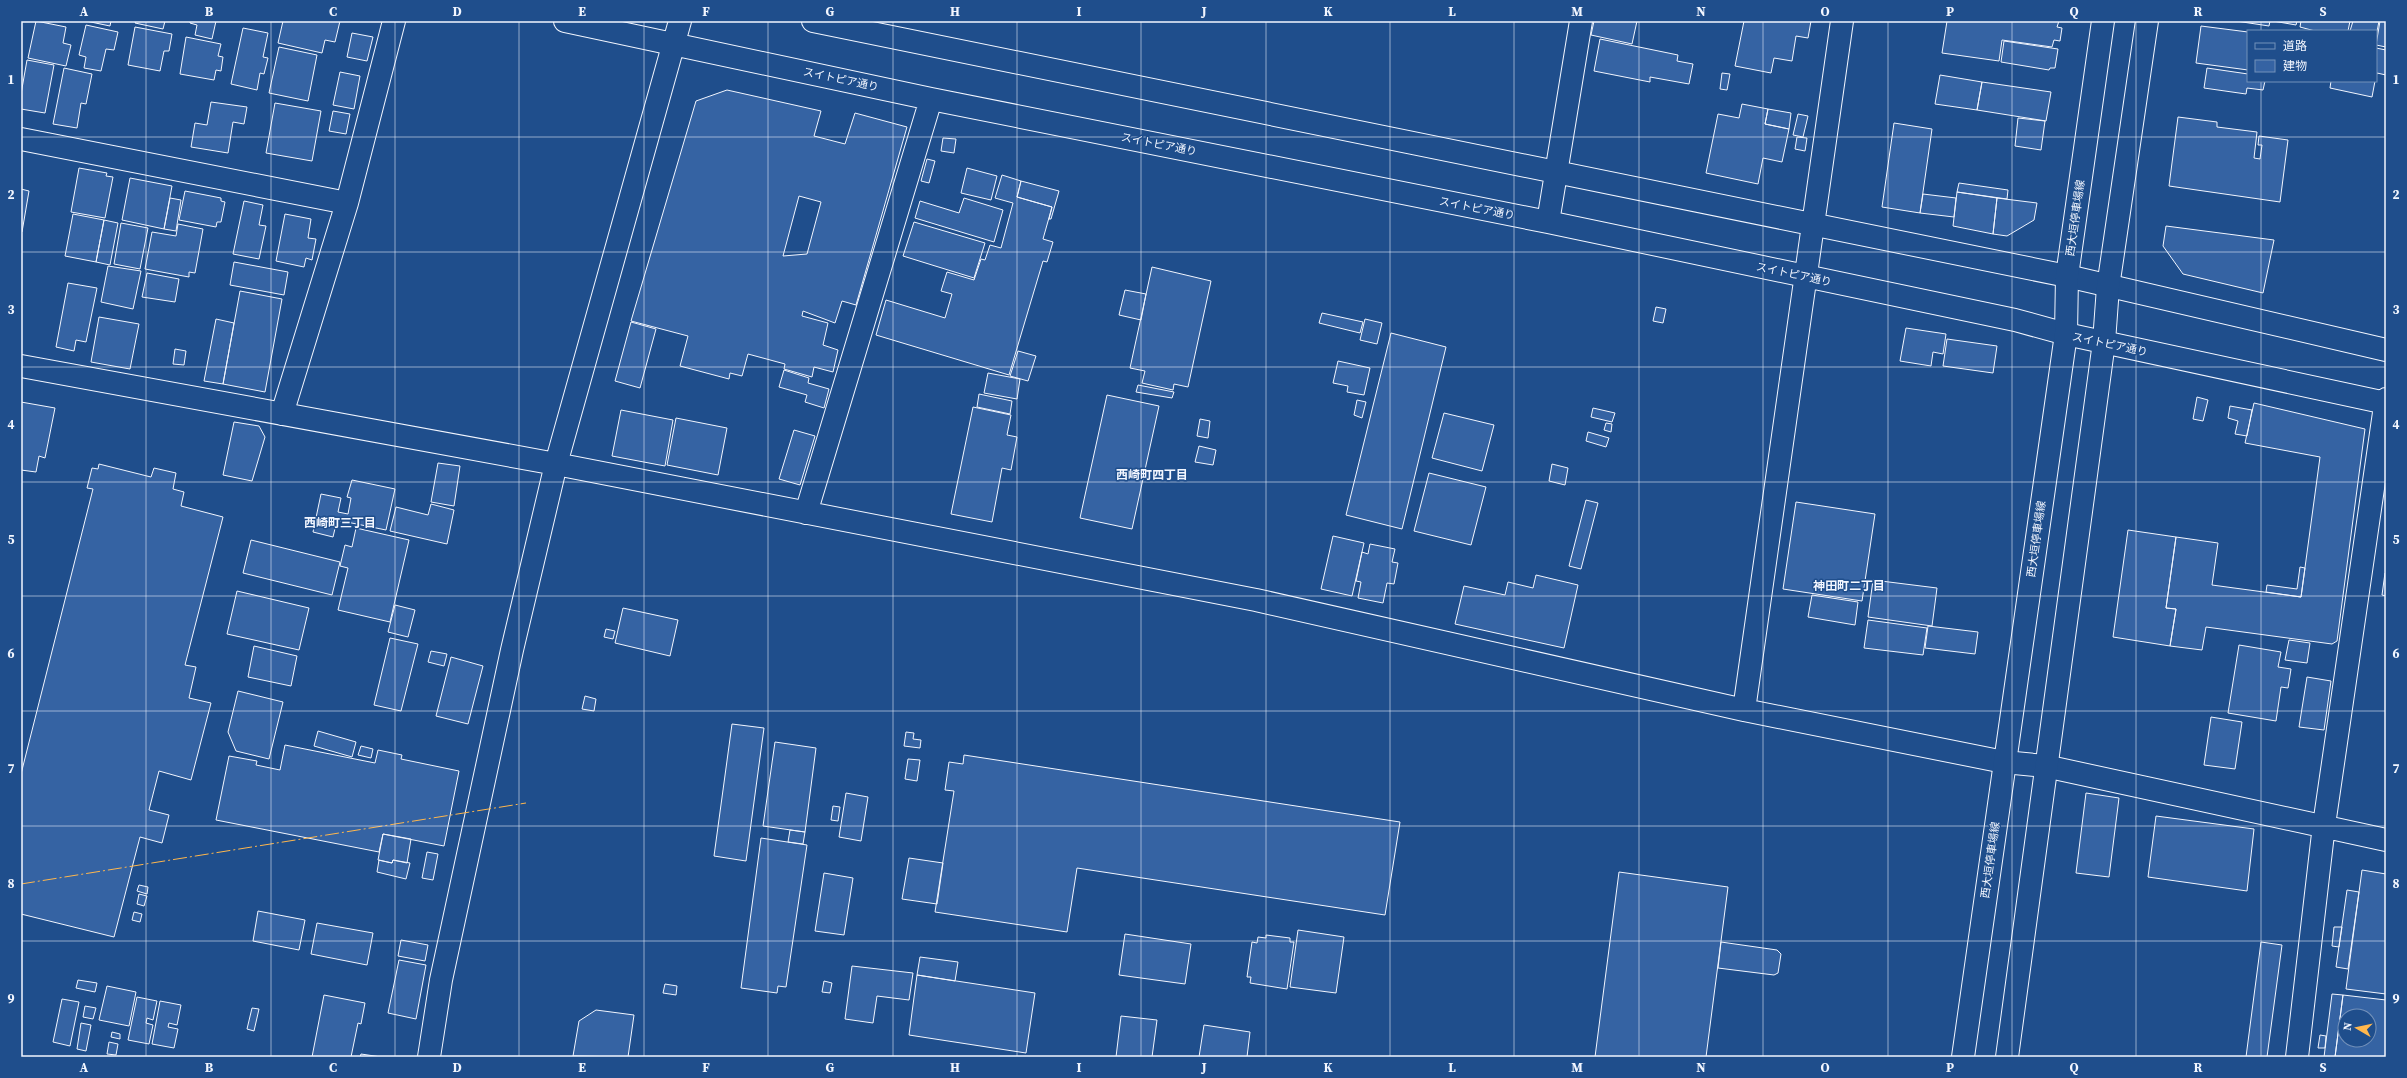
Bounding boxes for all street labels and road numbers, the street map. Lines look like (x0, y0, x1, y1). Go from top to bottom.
street label: スイトピア通り (802, 64, 880, 95)
street label: スイトピア通り (1120, 130, 1198, 159)
street label: 西大垣停車場線 (2063, 179, 2088, 257)
street label: スイトピア通り (1438, 194, 1516, 223)
street label: スイトピア通り (1755, 259, 1833, 290)
street label: スイトピア通り (2071, 329, 2149, 360)
street label: 西大垣停車場線 (2024, 500, 2049, 578)
street label: 西大垣停車場線 (1978, 821, 2003, 899)

